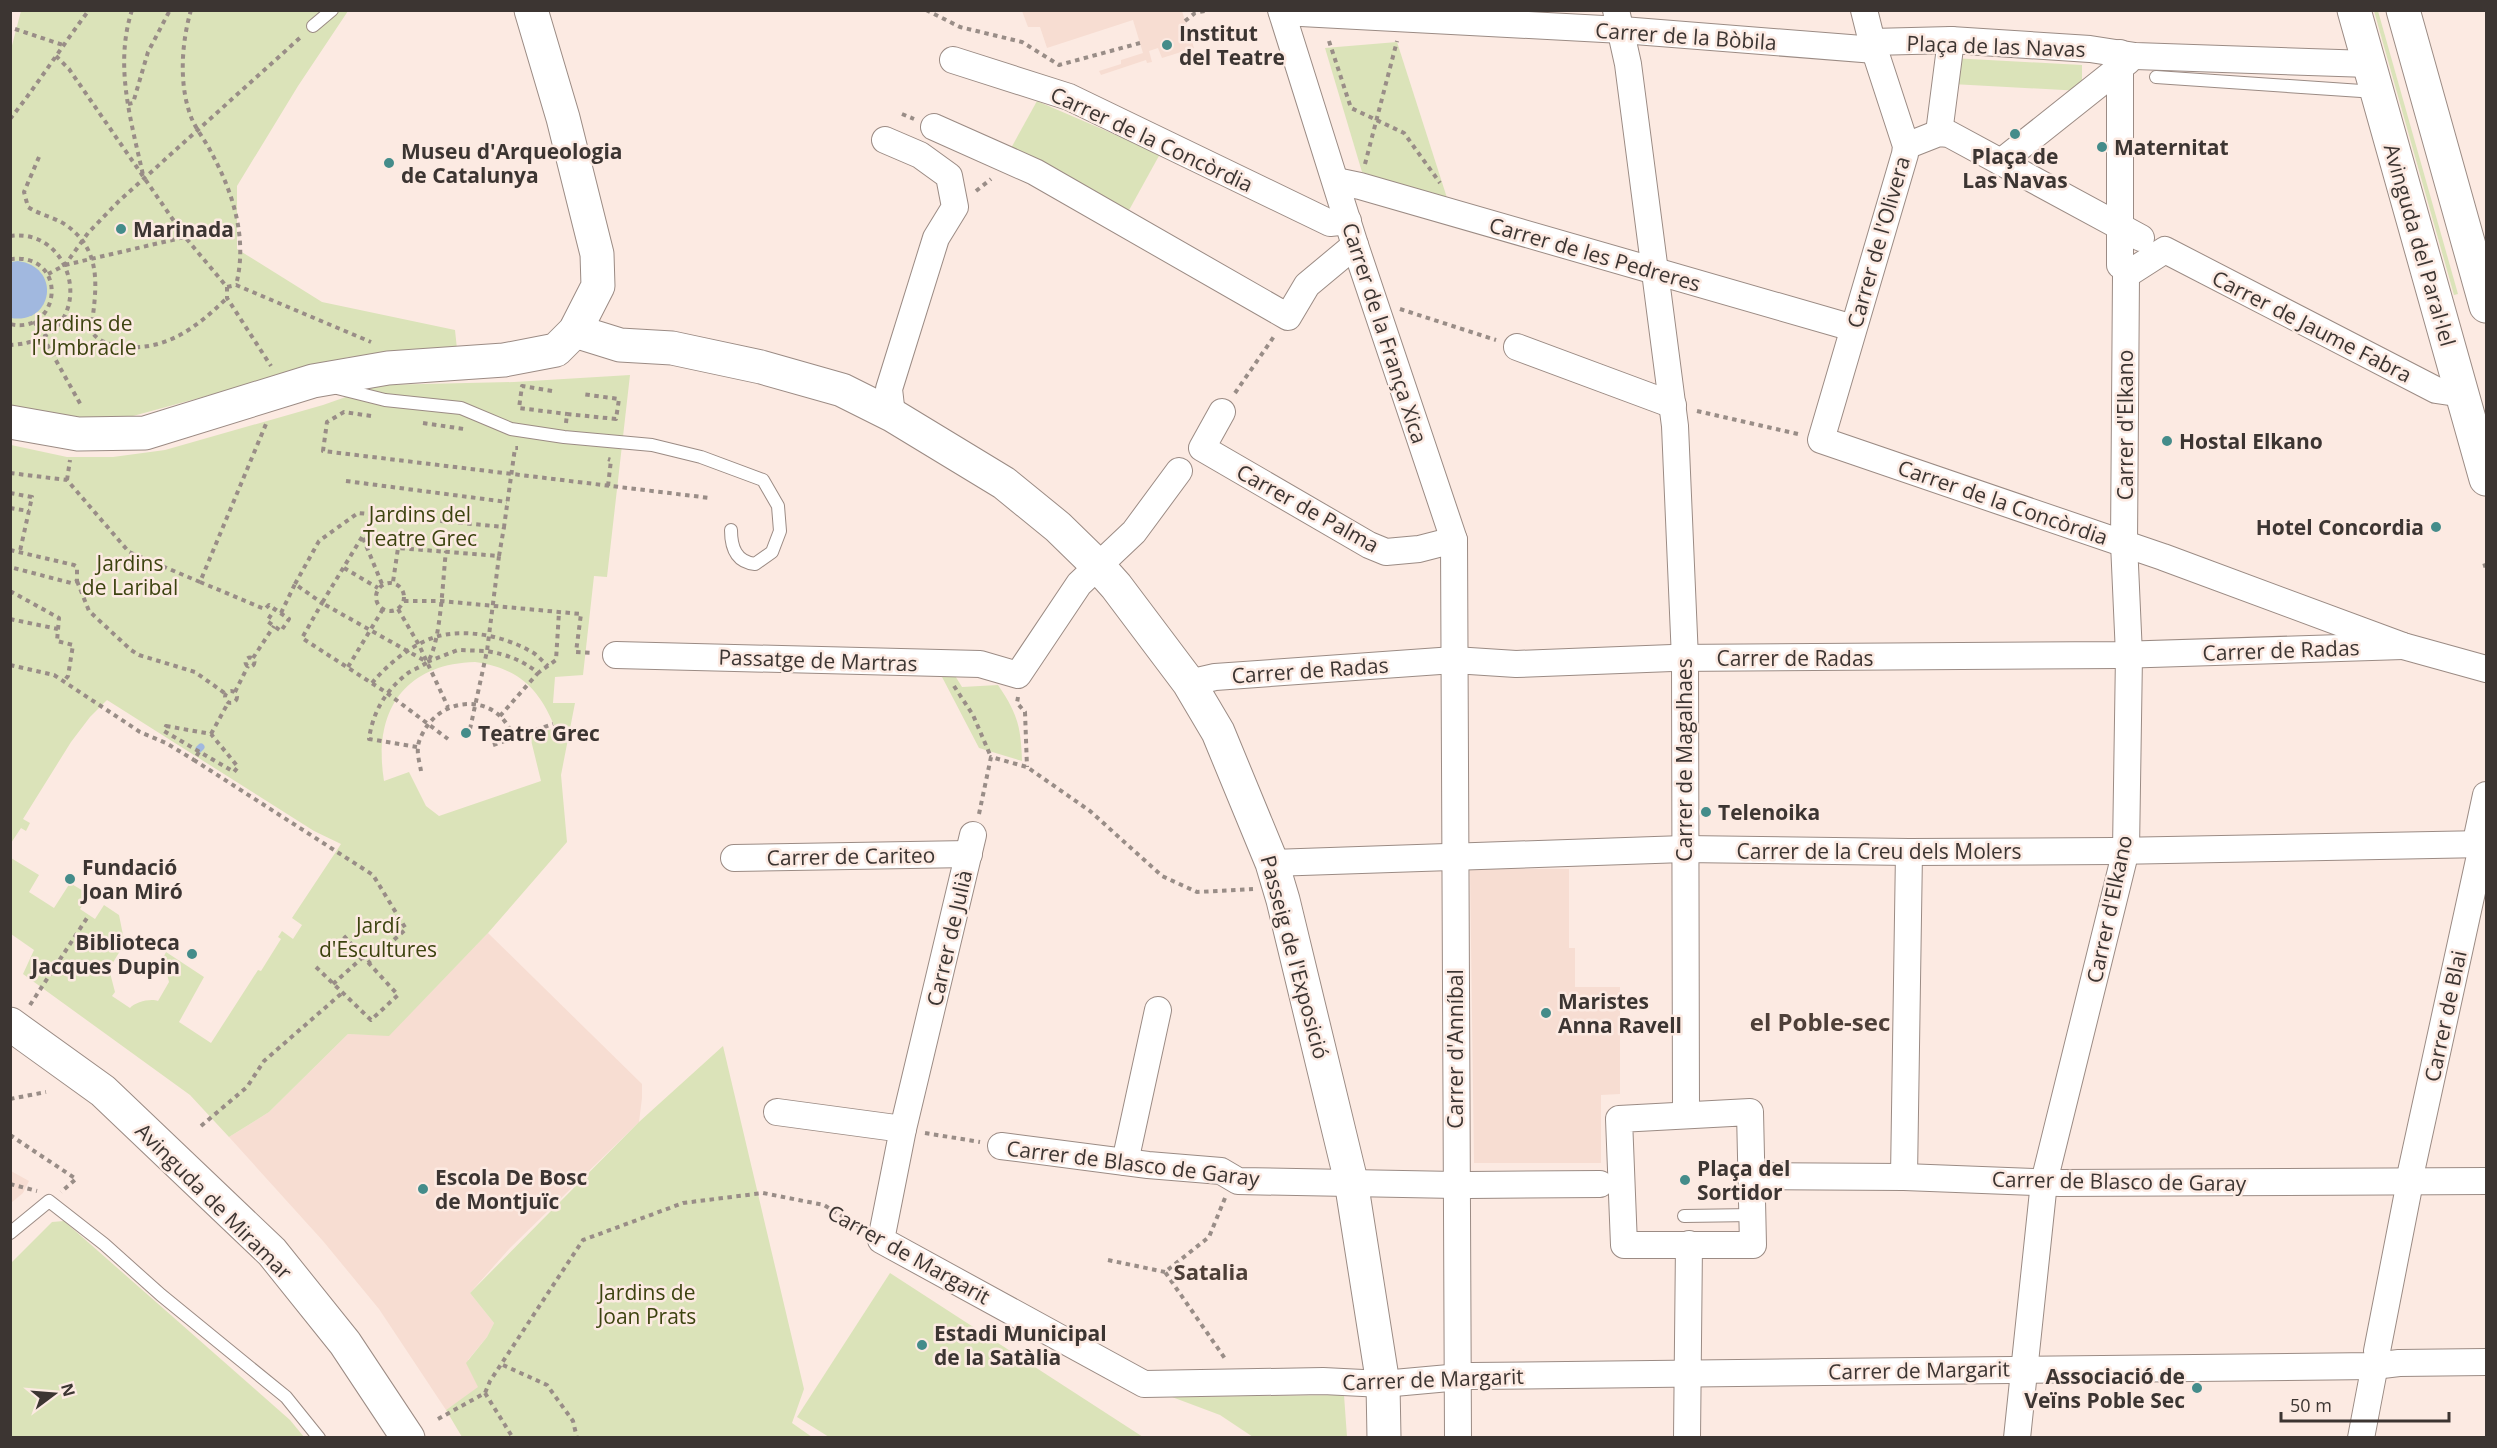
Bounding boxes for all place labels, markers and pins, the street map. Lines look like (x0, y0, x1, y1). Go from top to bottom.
place label: Institut del Teatre (1179, 19, 1285, 71)
marker: Institut del Teatre (1160, 38, 1174, 52)
marker: Plaça de Las Navas (2008, 127, 2022, 141)
place label: Maternitat (2114, 133, 2229, 161)
place label: Museu d'Arqueologia de Catalunya (401, 137, 622, 189)
marker: Maternitat (2095, 140, 2109, 154)
place label: Plaça de Las Navas (1962, 142, 2068, 194)
marker: Museu d'Arqueologia de Catalunya (382, 156, 396, 170)
place label: Marinada (133, 215, 234, 243)
marker: Marinada (114, 222, 128, 236)
place label: Hostal Elkano (2179, 427, 2323, 455)
marker: Hostal Elkano (2160, 434, 2174, 448)
place label: Hotel Concordia (2256, 513, 2424, 541)
marker: Hotel Concordia (2429, 520, 2443, 534)
place label: Teatre Grec (478, 719, 600, 747)
marker: Teatre Grec (459, 726, 473, 740)
place label: Telenoika (1718, 798, 1820, 826)
marker: Telenoika (1699, 805, 1713, 819)
place label: Fundació Joan Miró (80, 853, 183, 905)
marker: Fundació Joan Miró (63, 872, 77, 886)
place label: Biblioteca Jacques Dupin (29, 928, 180, 980)
marker: Biblioteca Jacques Dupin (185, 947, 199, 961)
place label: Maristes Anna Ravell (1558, 987, 1682, 1039)
marker: Maristes Anna Ravell (1539, 1006, 1553, 1020)
place label: Plaça del Sortidor (1697, 1154, 1790, 1206)
place label: Escola De Bosc de Montjuïc (435, 1163, 588, 1215)
marker: Plaça del Sortidor (1678, 1173, 1692, 1187)
marker: Escola De Bosc de Montjuïc (416, 1182, 430, 1196)
place label: Estadi Municipal de la Satàlia (934, 1319, 1107, 1371)
marker: Estadi Municipal de la Satàlia (915, 1338, 929, 1352)
place label: Associació de Veïns Poble Sec (2024, 1362, 2185, 1414)
marker: Associació de Veïns Poble Sec (2190, 1381, 2204, 1395)

